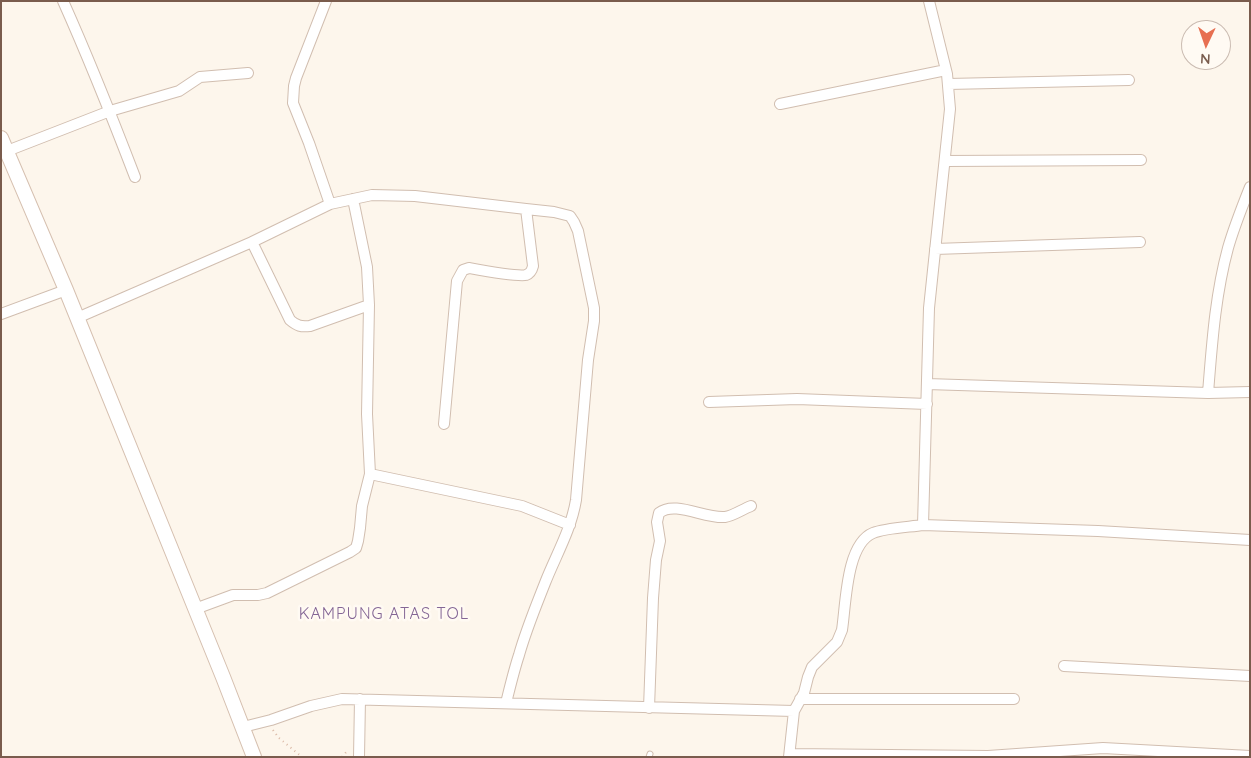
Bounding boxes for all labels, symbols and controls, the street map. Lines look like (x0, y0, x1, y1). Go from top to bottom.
north arrow (1181, 20, 1231, 70)
text: N (1200, 50, 1211, 68)
district label: KAMPUNG ATAS TOL (297, 604, 471, 624)

